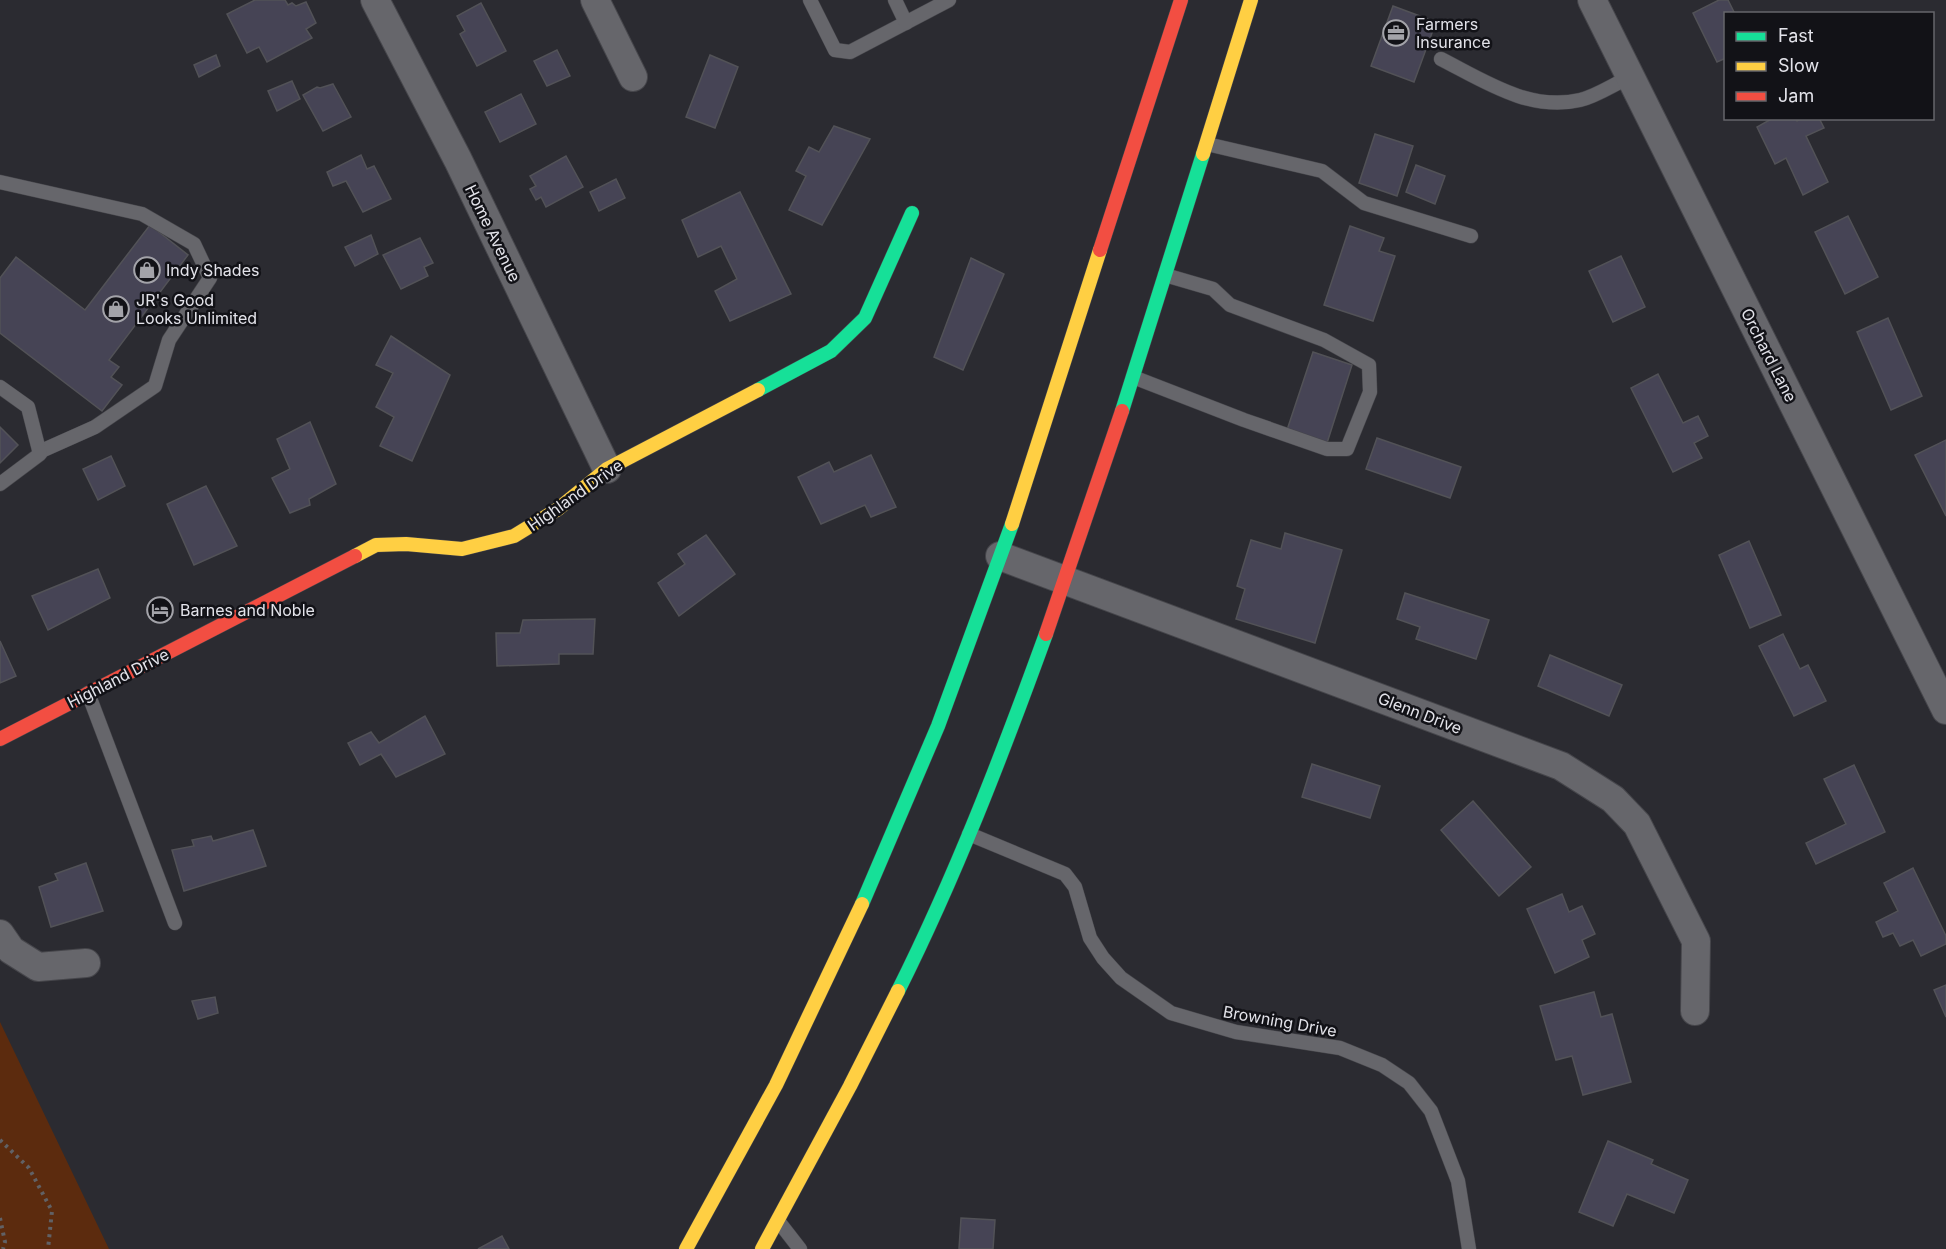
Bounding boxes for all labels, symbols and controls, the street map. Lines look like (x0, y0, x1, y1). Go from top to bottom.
legend (1724, 12, 1934, 120)
place label: Farmers Insurance (1416, 14, 1491, 52)
office icon: Farmers Insurance (1381, 18, 1411, 48)
text: Fast (1778, 25, 1814, 46)
text: Slow (1778, 55, 1819, 76)
text: Jam (1778, 85, 1814, 106)
street label: Home Avenue (461, 181, 525, 285)
shop icon: Indy Shades (132, 255, 162, 285)
place label: Indy Shades (166, 260, 259, 280)
place label: JR's Good Looks Unlimited (136, 290, 257, 328)
shop icon: JR's Good Looks Unlimited (101, 294, 131, 324)
street label: Orchard Lane (1737, 305, 1801, 405)
street label: Highland Drive (524, 455, 626, 535)
hotel icon: Barnes and Noble (145, 595, 175, 625)
place label: Barnes and Noble (180, 600, 315, 620)
street label: Highland Drive (64, 644, 172, 712)
street label: Glenn Drive (1375, 688, 1465, 738)
street label: Browning Drive (1221, 1001, 1339, 1041)

